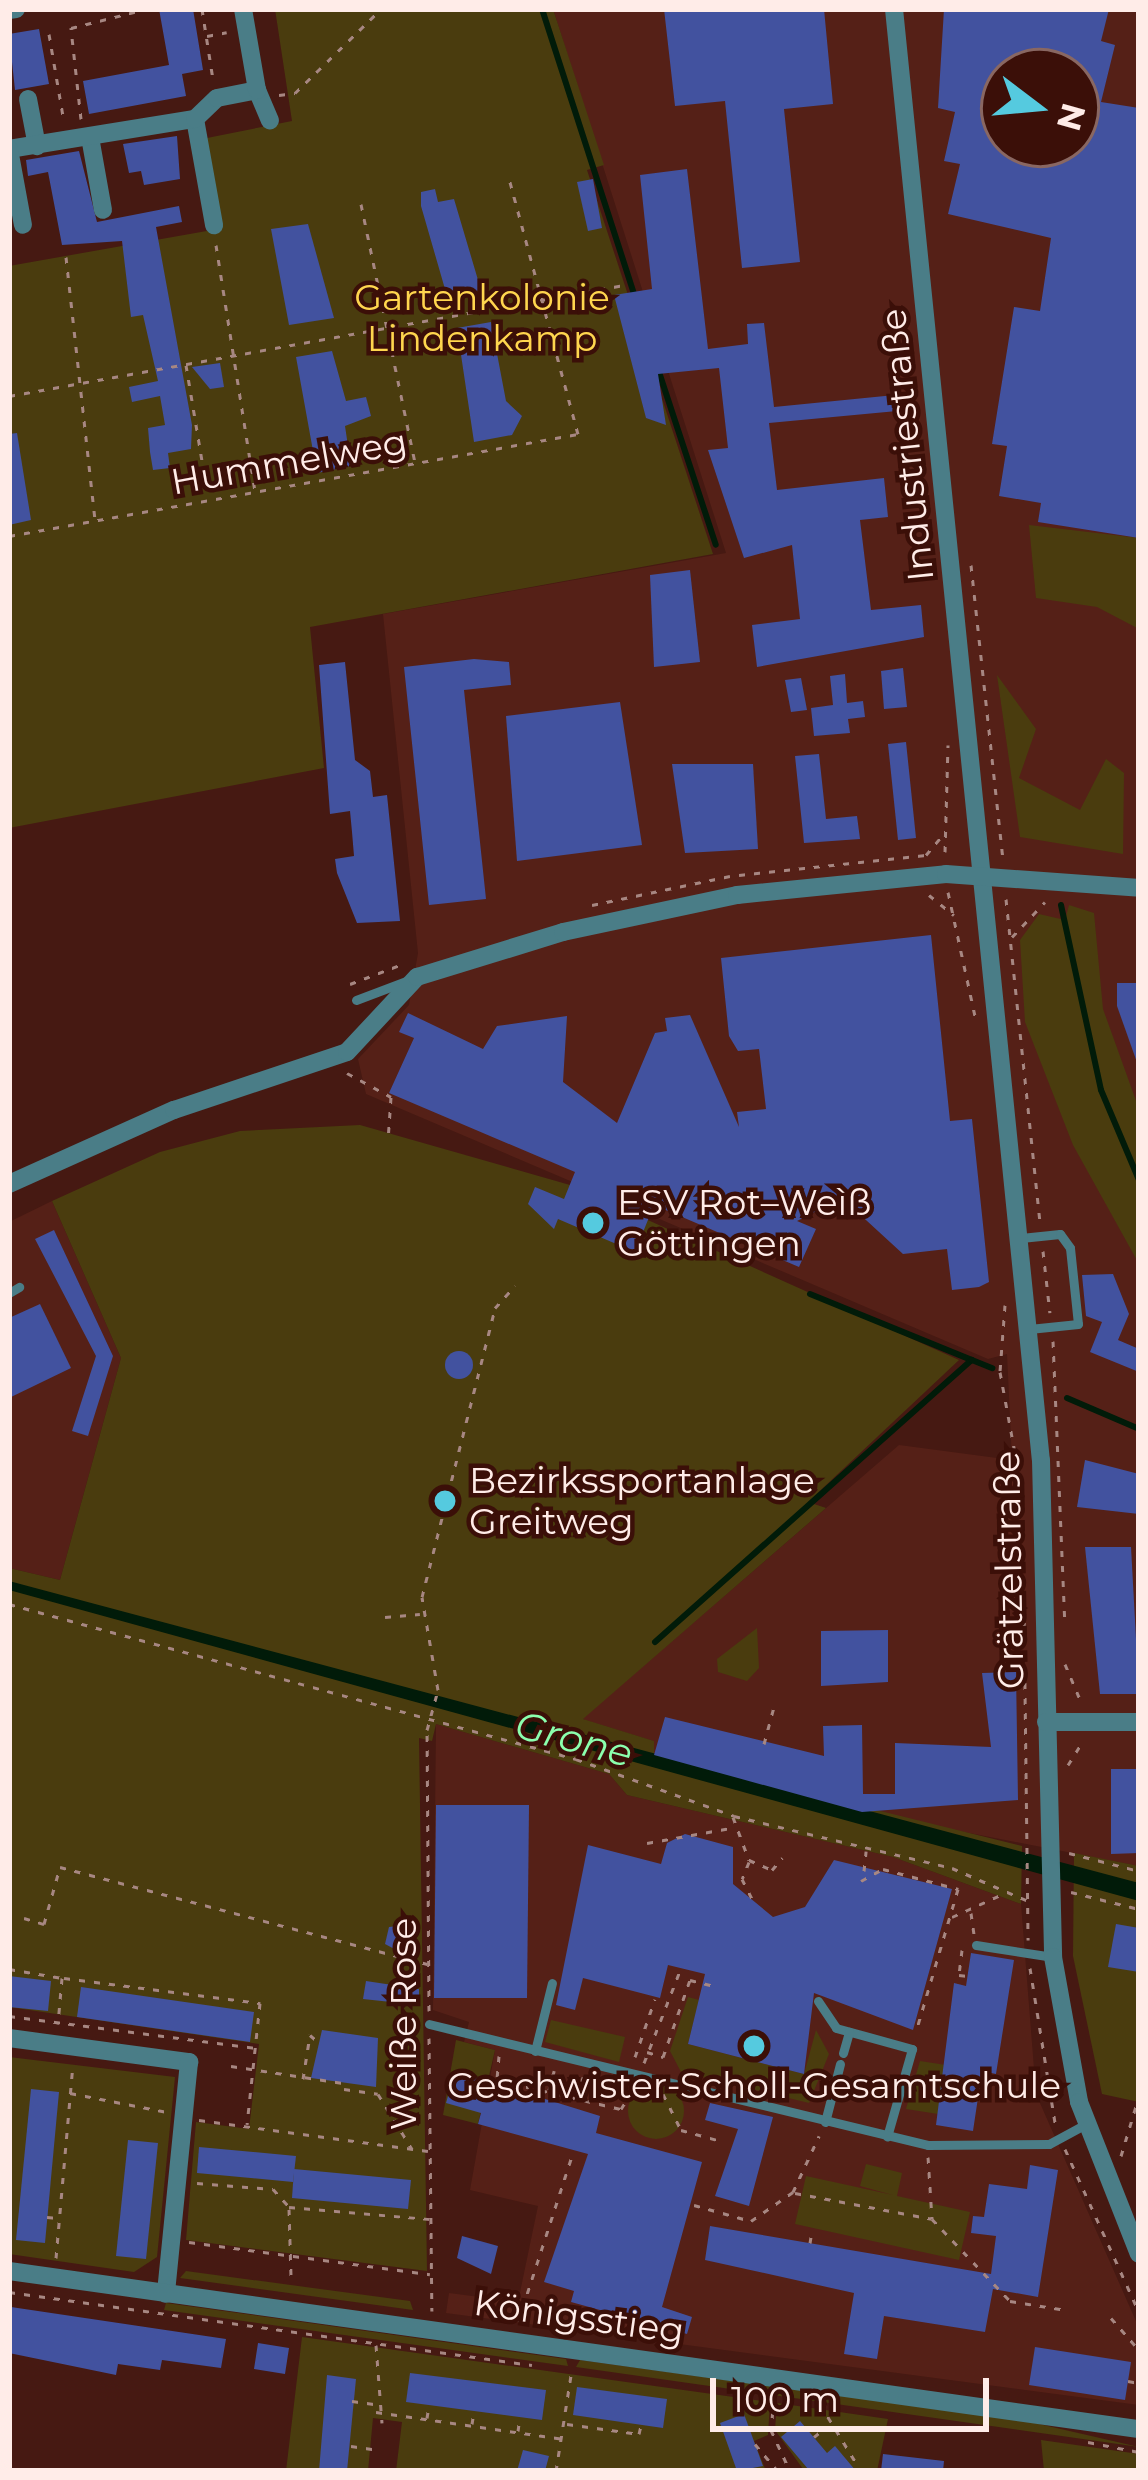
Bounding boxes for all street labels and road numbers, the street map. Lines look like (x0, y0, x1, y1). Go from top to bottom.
street label: Industriestraße (871, 307, 943, 583)
street label: Hummelweg (168, 420, 410, 504)
street label: Grätzelstraße (985, 1450, 1033, 1690)
street label: Weiße Rose (382, 1918, 426, 2130)
street label: Königsstieg (471, 2281, 687, 2353)

